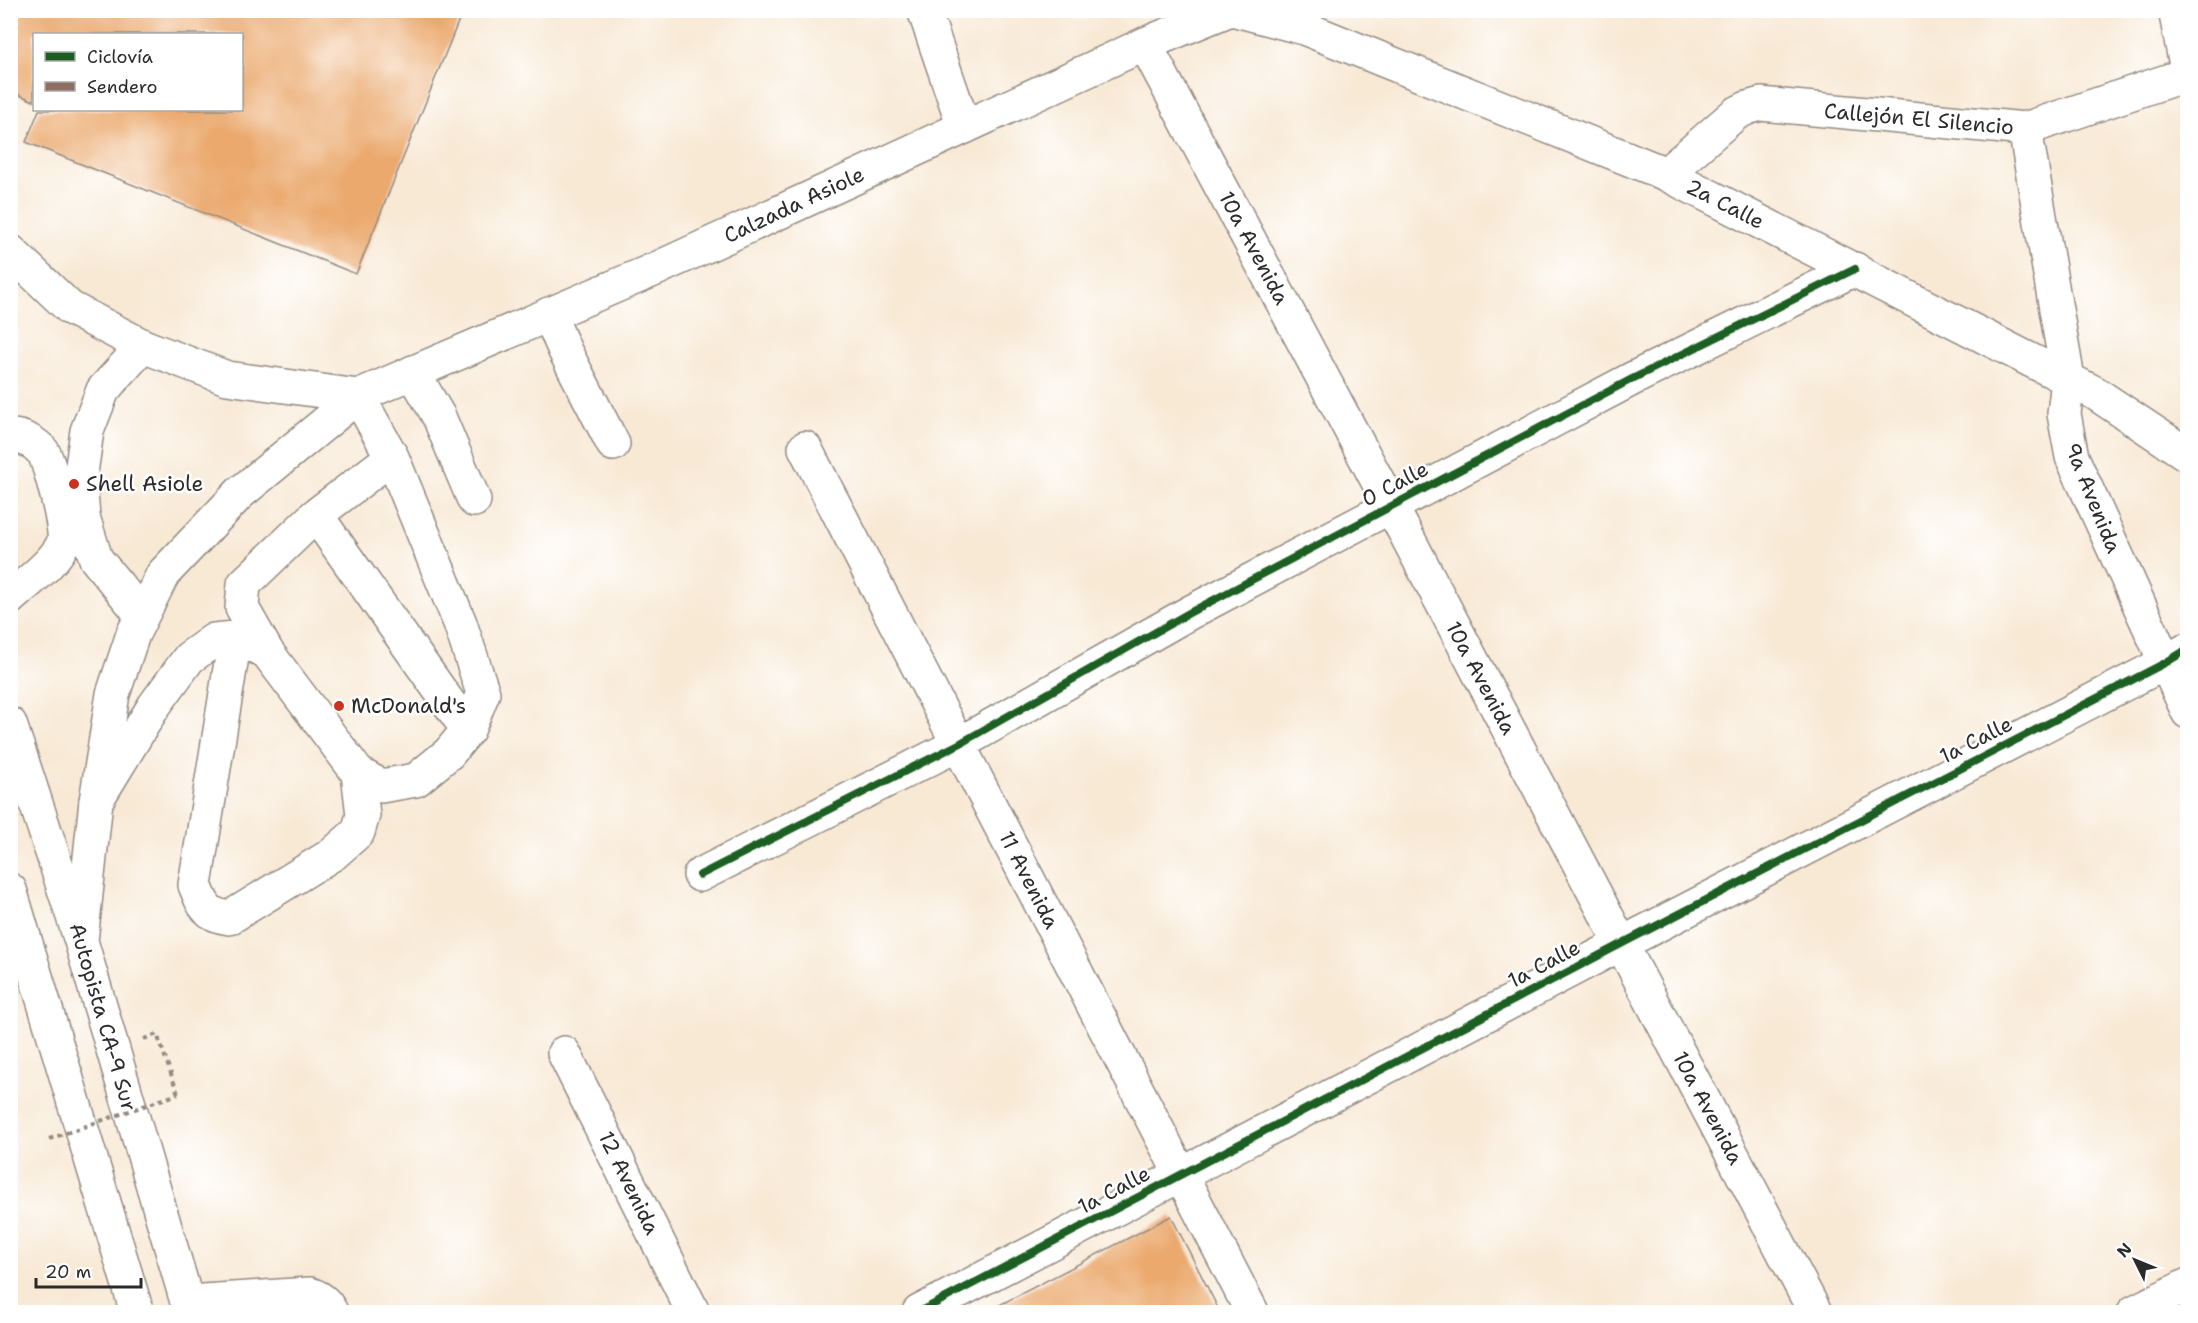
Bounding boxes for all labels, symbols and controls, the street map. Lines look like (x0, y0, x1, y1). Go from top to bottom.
legend (33, 33, 243, 111)
text: Ciclovía (87, 45, 153, 69)
text: Sendero (87, 75, 157, 99)
street label: Callejón El Silencio (1823, 97, 2015, 141)
street label: Calzada Asiole (719, 160, 869, 250)
street label: 2a Calle (1681, 172, 1769, 236)
street label: 10a Avenida (1212, 186, 1296, 310)
street label: 9a Avenida (2058, 439, 2128, 557)
street label: 0 Calle (1357, 455, 1433, 513)
place label: Shell Asiole (86, 470, 203, 498)
marker: Shell Asiole (67, 477, 81, 491)
street label: 10a Avenida (1439, 616, 1523, 740)
place label: McDonald's (351, 692, 466, 720)
marker: McDonald's (332, 699, 346, 713)
street label: 1a Calle (1935, 710, 2017, 770)
street label: 11 Avenida (992, 826, 1066, 934)
street label: Autopista CA-9 Sur (63, 920, 143, 1114)
street label: 1a Calle (1503, 933, 1585, 995)
street label: 10a Avenida (1666, 1046, 1750, 1170)
street label: 12 Avenida (592, 1127, 666, 1239)
street label: 1a Calle (1073, 1159, 1155, 1221)
north arrow (2105, 1230, 2165, 1290)
text: N (2112, 1238, 2136, 1262)
scale bar (36, 1251, 141, 1289)
text: 20 m (45, 1260, 91, 1284)

